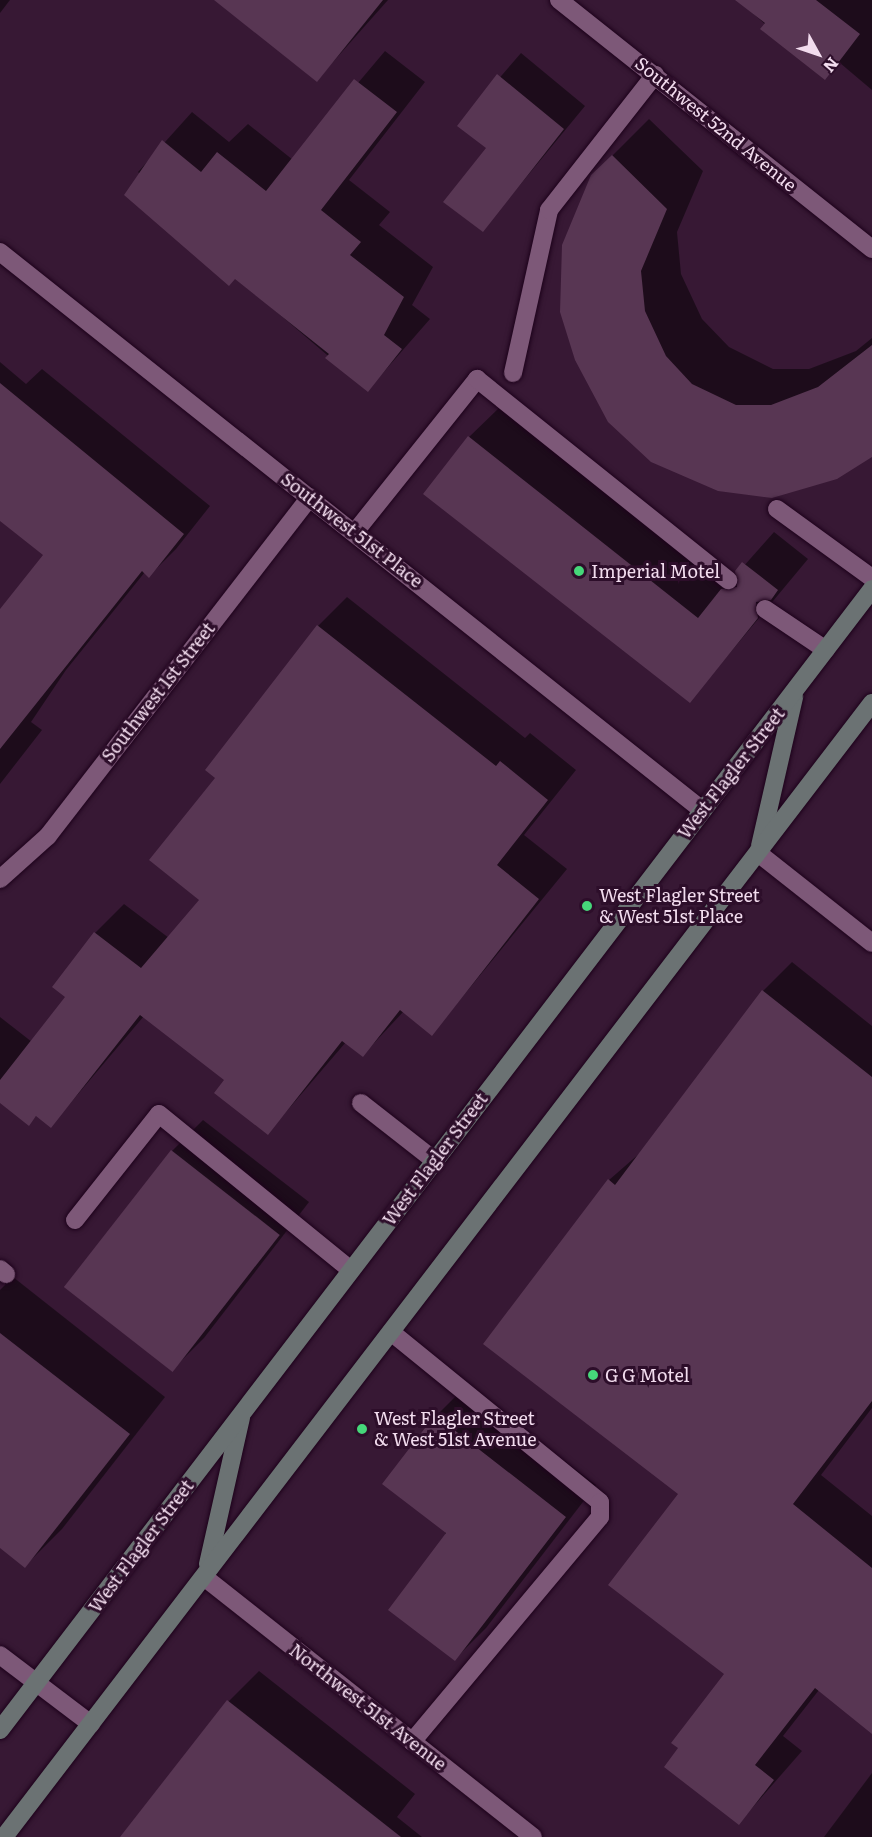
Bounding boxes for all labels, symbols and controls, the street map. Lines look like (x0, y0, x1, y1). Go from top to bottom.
north arrow (788, 24, 848, 84)
street label: Southwest 52nd Avenue (631, 52, 801, 196)
text: N (818, 53, 845, 78)
street label: Southwest 51st Place (277, 468, 427, 592)
place label: Imperial Motel (591, 560, 720, 582)
marker: Imperial Motel (572, 564, 586, 578)
street label: Southwest 1st Street (97, 618, 219, 766)
street label: West Flagler Street (673, 703, 789, 843)
place label: West Flagler Street & West 51st Place (599, 885, 760, 928)
marker: West Flagler Street & West 51st Place (580, 899, 594, 913)
street label: West Flagler Street (378, 1088, 492, 1230)
place label: G G Motel (605, 1364, 689, 1386)
marker: G G Motel (586, 1368, 600, 1382)
place label: West Flagler Street & West 51st Avenue (374, 1408, 537, 1450)
marker: West Flagler Street & West 51st Avenue (355, 1422, 369, 1436)
street label: West Flagler Street (84, 1475, 198, 1617)
street label: Northwest 51st Avenue (285, 1639, 451, 1775)

